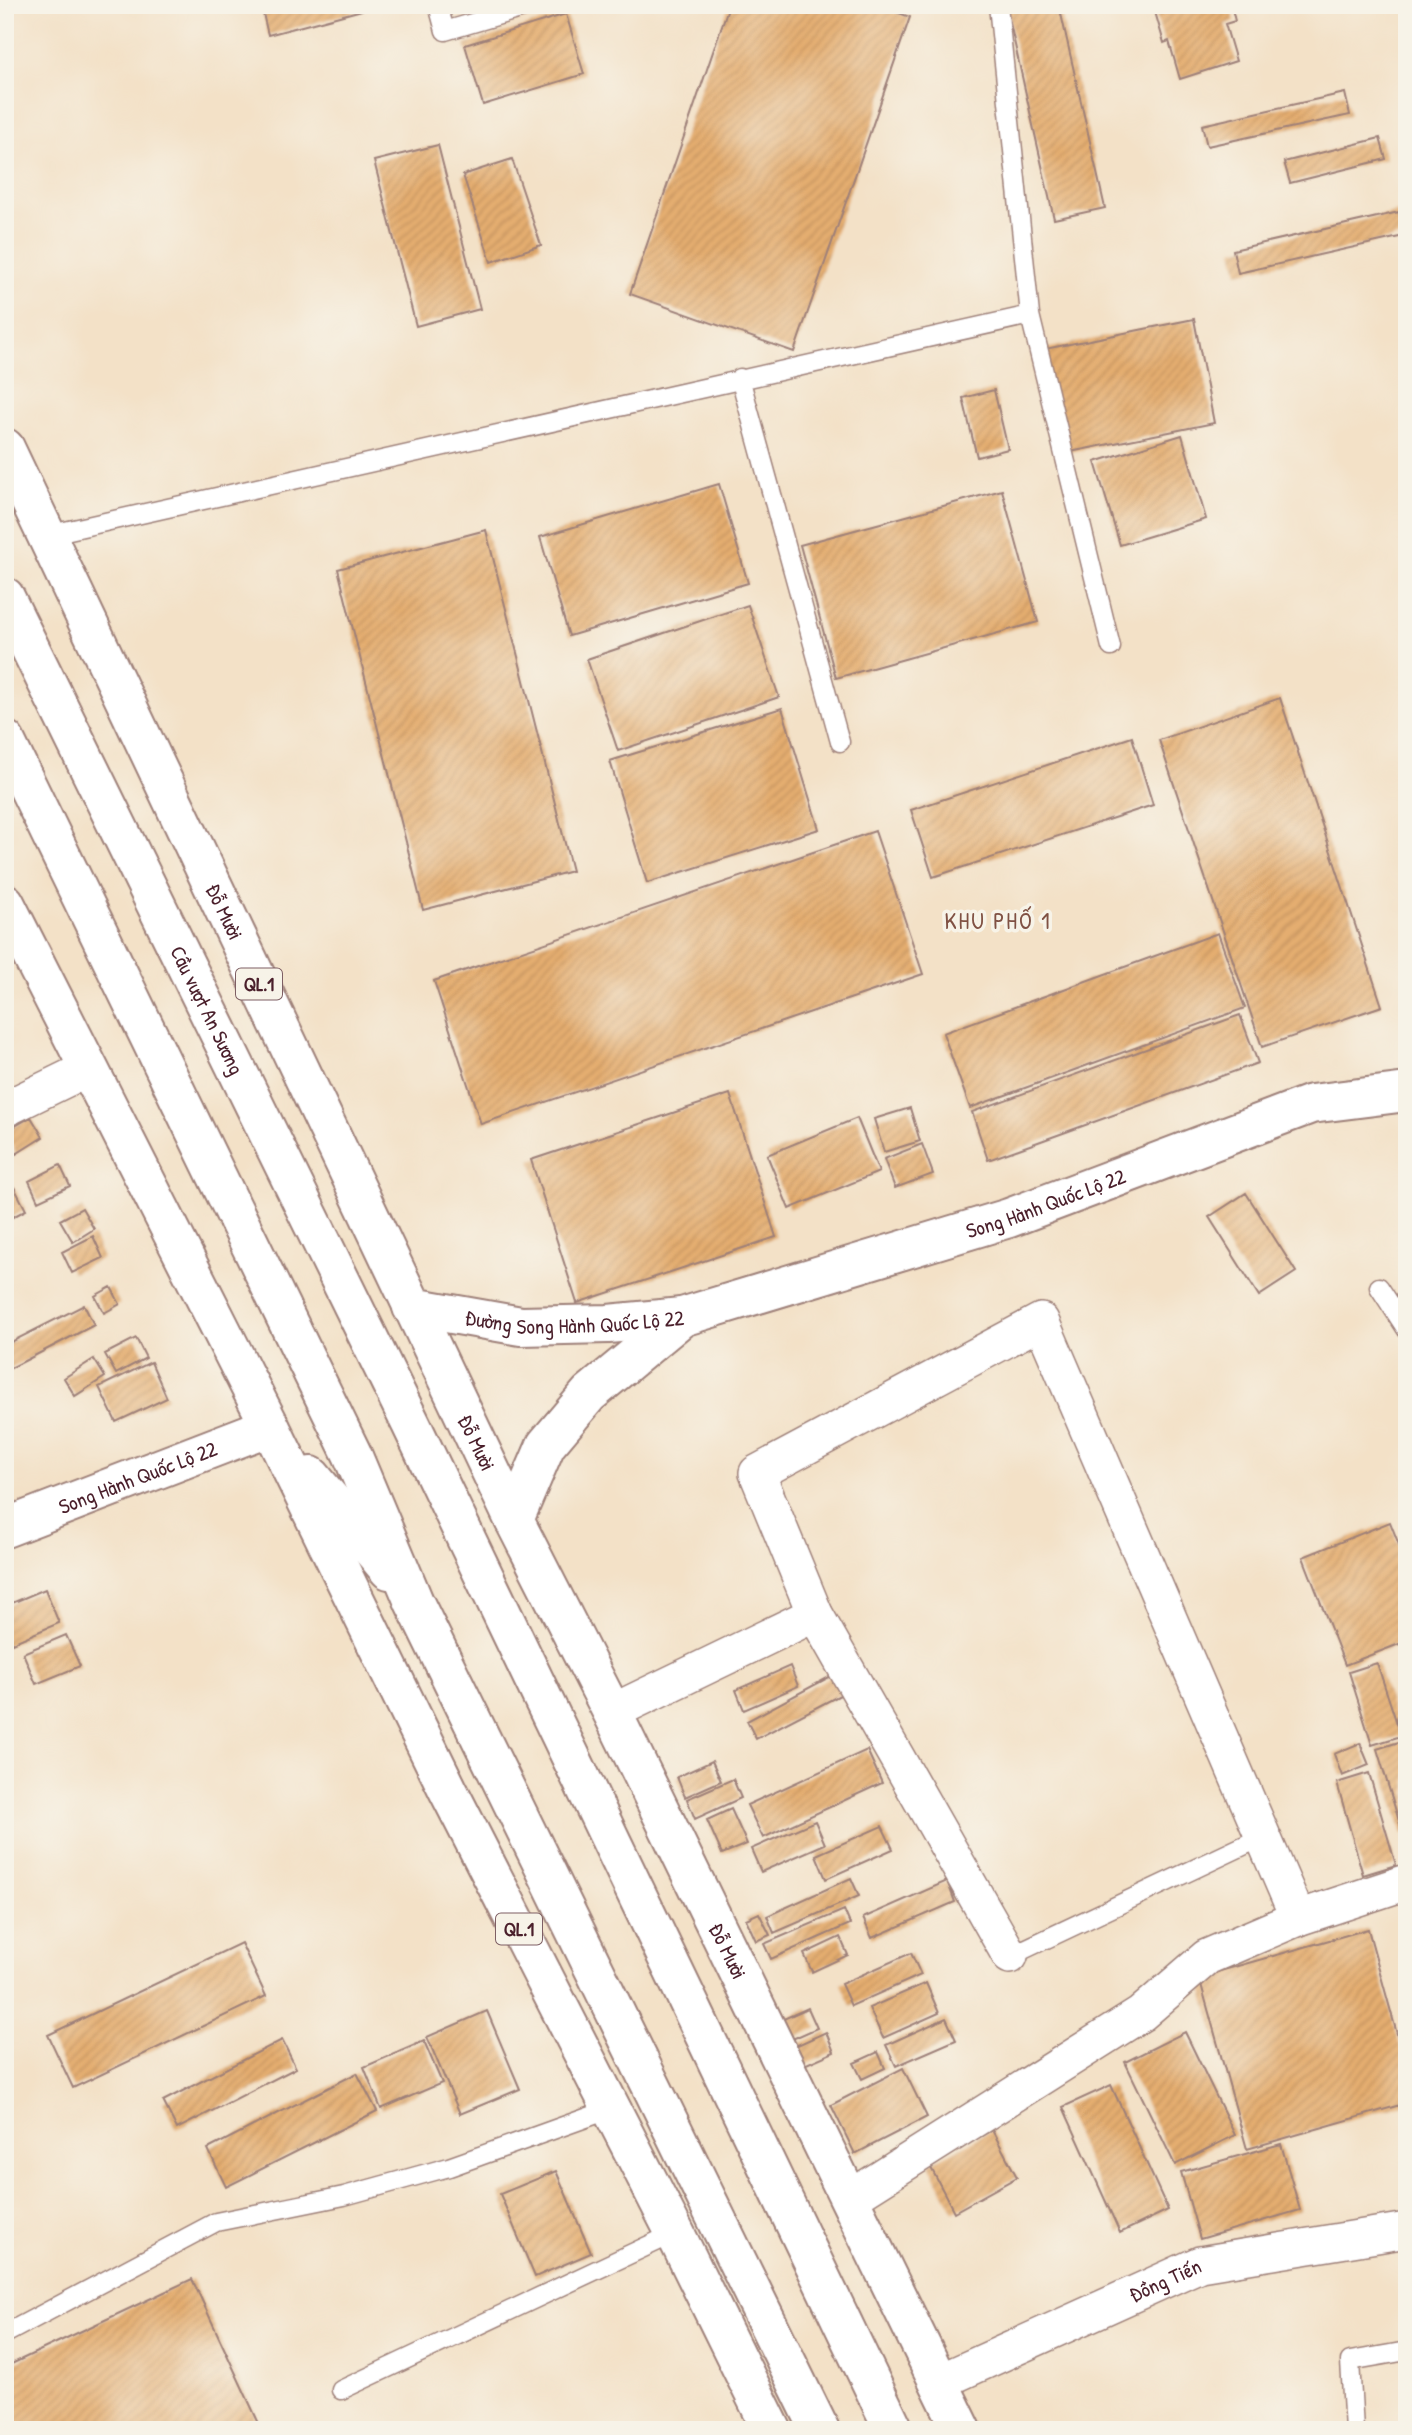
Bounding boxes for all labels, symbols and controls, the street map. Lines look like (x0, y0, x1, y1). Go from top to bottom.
street label: Đỗ Mười (199, 879, 251, 944)
district label: KHU PHỐ 1 (945, 905, 1052, 936)
street label: Cầu vượt An Sương (164, 941, 252, 1079)
road number: QL.1 (236, 968, 282, 1000)
street label: Song Hành Quốc Lộ 22 (962, 1161, 1129, 1245)
street label: Đường Song Hành Quốc Lộ 22 (463, 1302, 685, 1341)
street label: Đỗ Mười (451, 1410, 503, 1475)
street label: Song Hành Quốc Lộ 22 (54, 1433, 221, 1521)
road number: QL.1 (496, 1913, 542, 1944)
street label: Đỗ Mười (702, 1918, 754, 1984)
street label: Đồng Tiến (1124, 2251, 1206, 2309)

